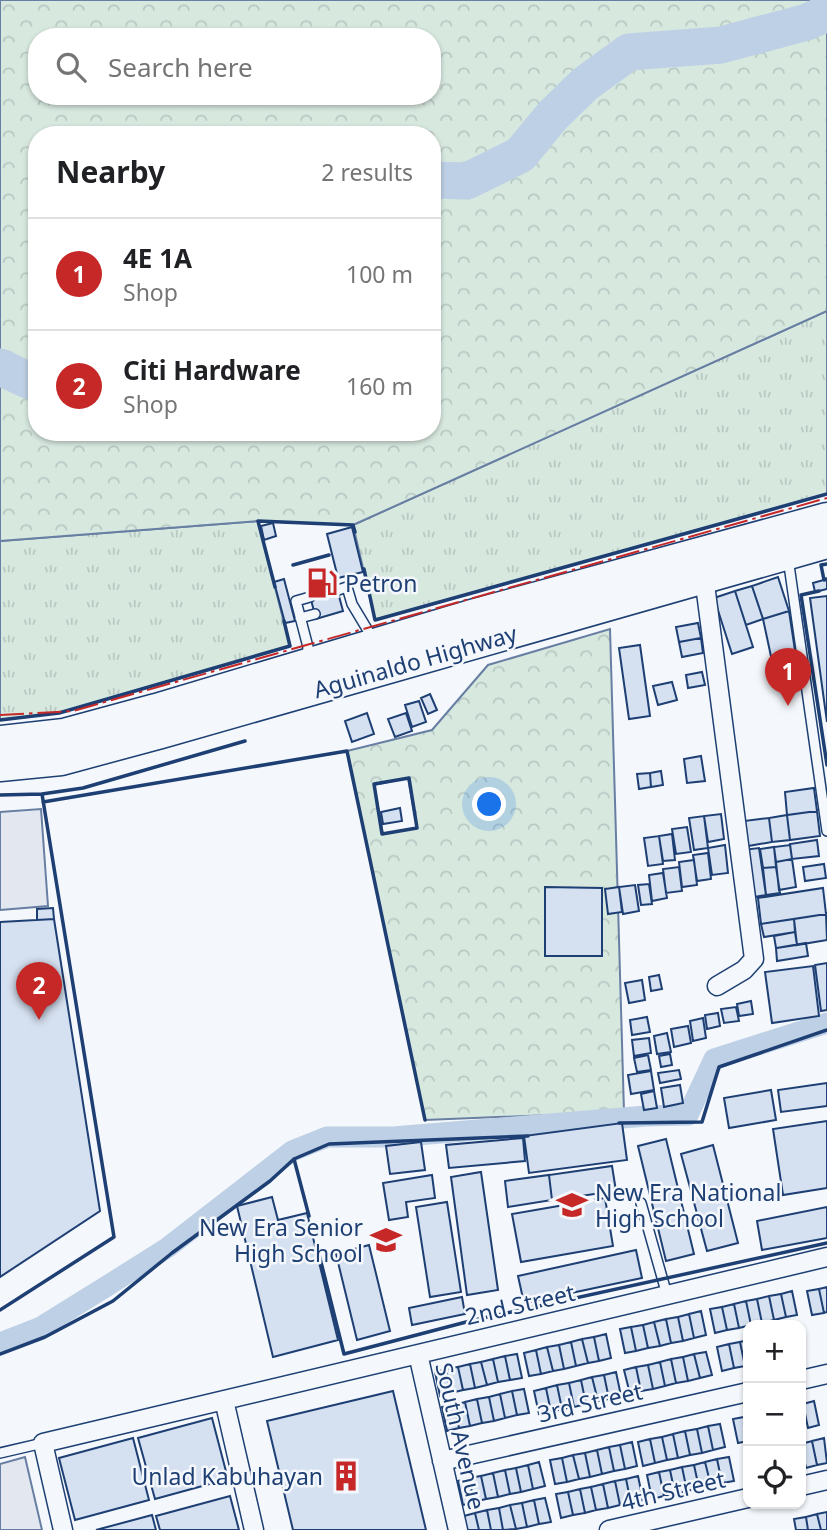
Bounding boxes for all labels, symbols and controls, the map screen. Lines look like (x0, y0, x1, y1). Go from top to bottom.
search box (28, 28, 441, 105)
icon: search (52, 48, 90, 86)
text: Search here (108, 49, 253, 85)
text: Nearby (56, 151, 165, 192)
text: 2 results (321, 156, 413, 188)
text: 4E 1A (123, 240, 192, 276)
text: 1 (72, 258, 86, 290)
text: 100 m (346, 258, 413, 290)
text: Shop (123, 276, 178, 308)
text: Citi Hardware (123, 352, 301, 388)
text: 2 (72, 370, 86, 402)
text: 160 m (346, 370, 413, 402)
text: Shop (123, 388, 178, 420)
fuel station icon: Petron (305, 566, 339, 600)
place label: Petron (345, 567, 417, 599)
street label: Aguinaldo Highway (310, 617, 521, 705)
pin: 1 (765, 648, 811, 706)
your location (472, 787, 506, 821)
pin: 2 (16, 962, 62, 1020)
place label: New Era National High School (595, 1176, 781, 1234)
school or university icon: New Era National High School (555, 1188, 589, 1222)
place label: New Era Senior High School (199, 1211, 364, 1269)
school or university icon: New Era Senior High School (369, 1223, 403, 1257)
street label: 2nd Street (462, 1276, 578, 1332)
map controls (743, 1320, 806, 1509)
button: + (743, 1320, 806, 1383)
street label: South Avenue (429, 1359, 493, 1513)
street label: 3rd Street (534, 1374, 646, 1430)
button: − (743, 1383, 806, 1446)
button: locate (743, 1446, 806, 1509)
building icon: Unlad Kabuhayan (329, 1459, 363, 1493)
place label: Unlad Kabuhayan (132, 1460, 323, 1492)
street label: 4th Street (618, 1463, 728, 1517)

